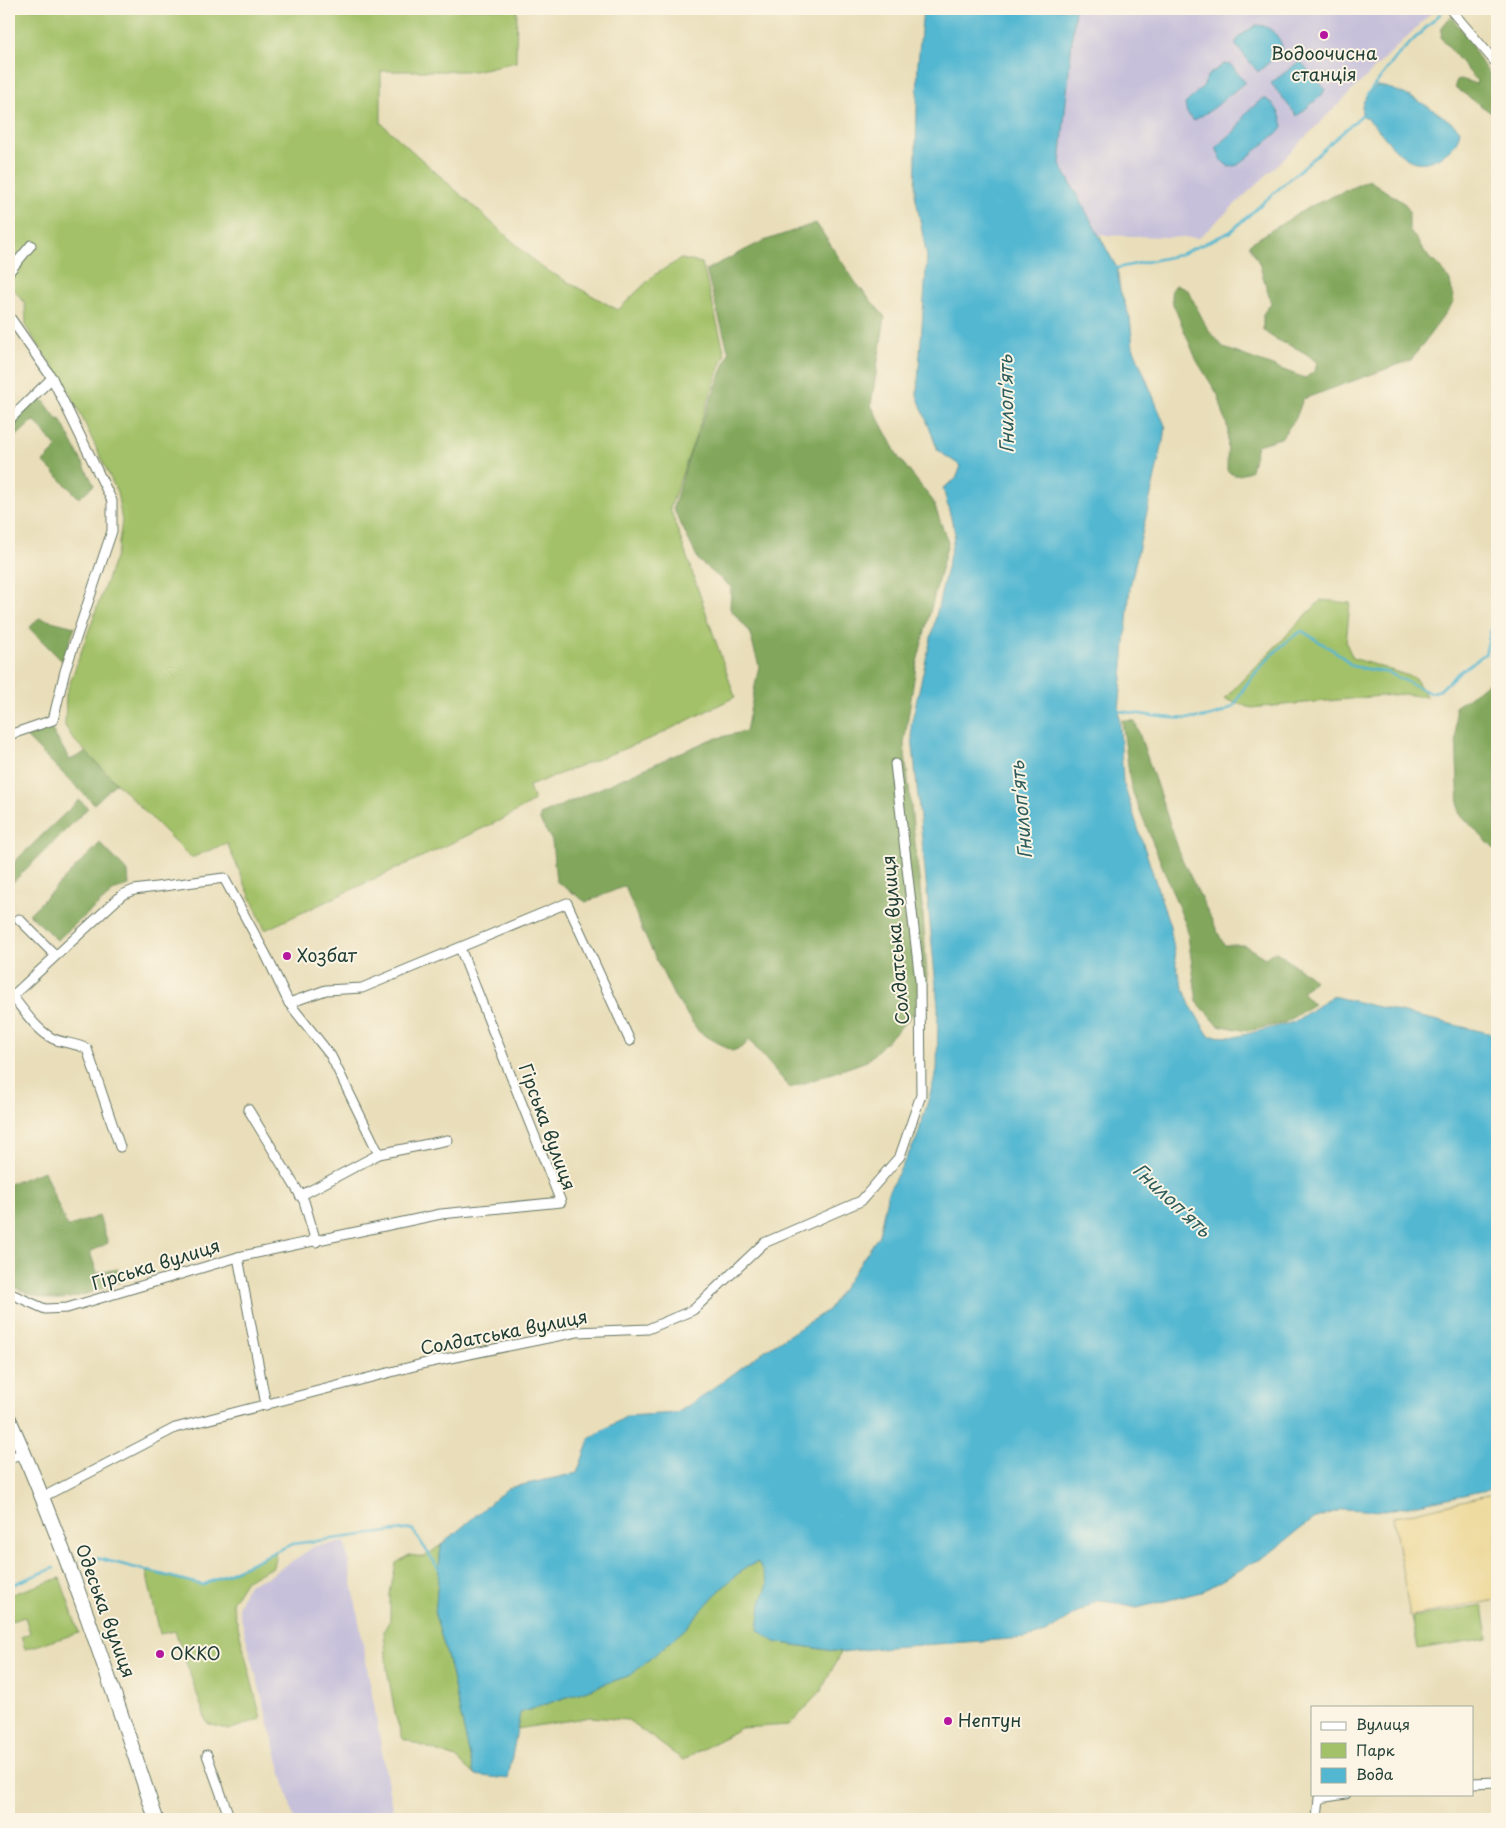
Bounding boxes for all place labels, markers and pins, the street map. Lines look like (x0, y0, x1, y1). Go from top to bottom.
marker: Водоочисна станція (1318, 29, 1330, 41)
place label: Водоочисна станція (1271, 39, 1378, 87)
place label: Хозбат (297, 941, 358, 968)
marker: Хозбат (281, 950, 293, 962)
place label: ОККО (170, 1639, 221, 1666)
marker: ОККО (154, 1648, 166, 1660)
place label: Нептун (958, 1706, 1022, 1733)
marker: Нептун (942, 1715, 954, 1727)

